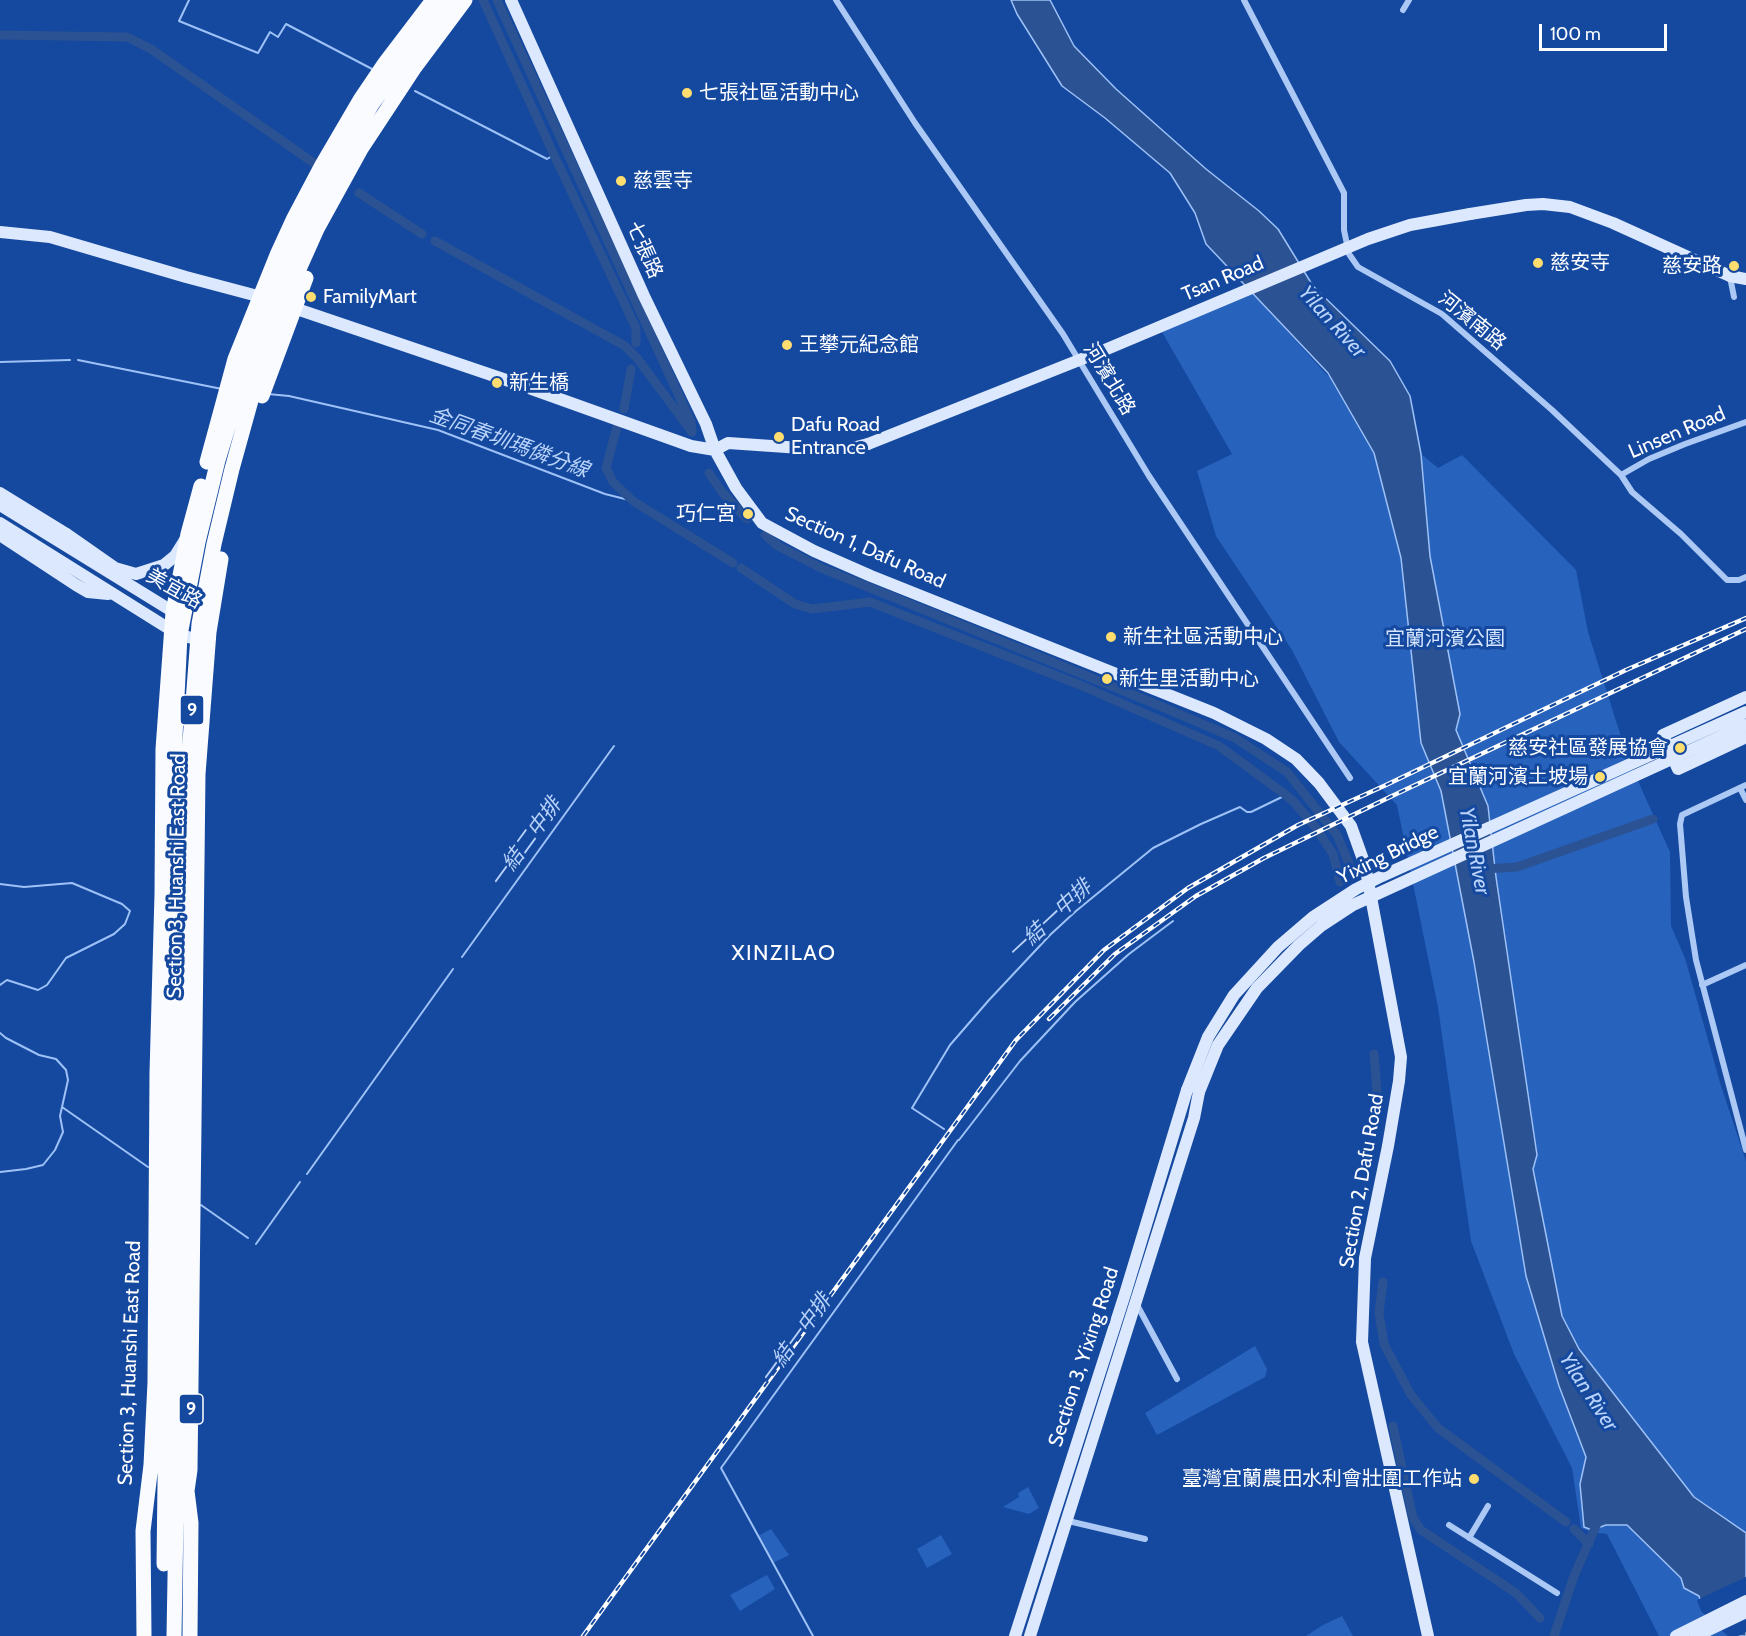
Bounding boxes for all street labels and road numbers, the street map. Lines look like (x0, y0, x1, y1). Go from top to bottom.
street label: 七張路 (621, 218, 667, 282)
street label: Tsan Road (1179, 251, 1267, 307)
street label: 河濱南路 (1433, 287, 1511, 355)
street label: 河濱北路 (1078, 339, 1140, 419)
street label: Linsen Road (1625, 402, 1729, 464)
street label: Section 1, Dafu Road (781, 502, 949, 594)
street label: 美宜路 (142, 564, 206, 614)
road number: 9 (180, 695, 204, 725)
street label: Section 3, Huanshi East Road (163, 753, 191, 999)
street label: Yixing Bridge (1334, 820, 1442, 890)
street label: Section 2, Dafu Road (1335, 1092, 1389, 1270)
street label: Section 3, Huanshi East Road (114, 1240, 146, 1486)
street label: Section 3, Yixing Road (1044, 1264, 1124, 1450)
road number: 9 (179, 1394, 203, 1424)

